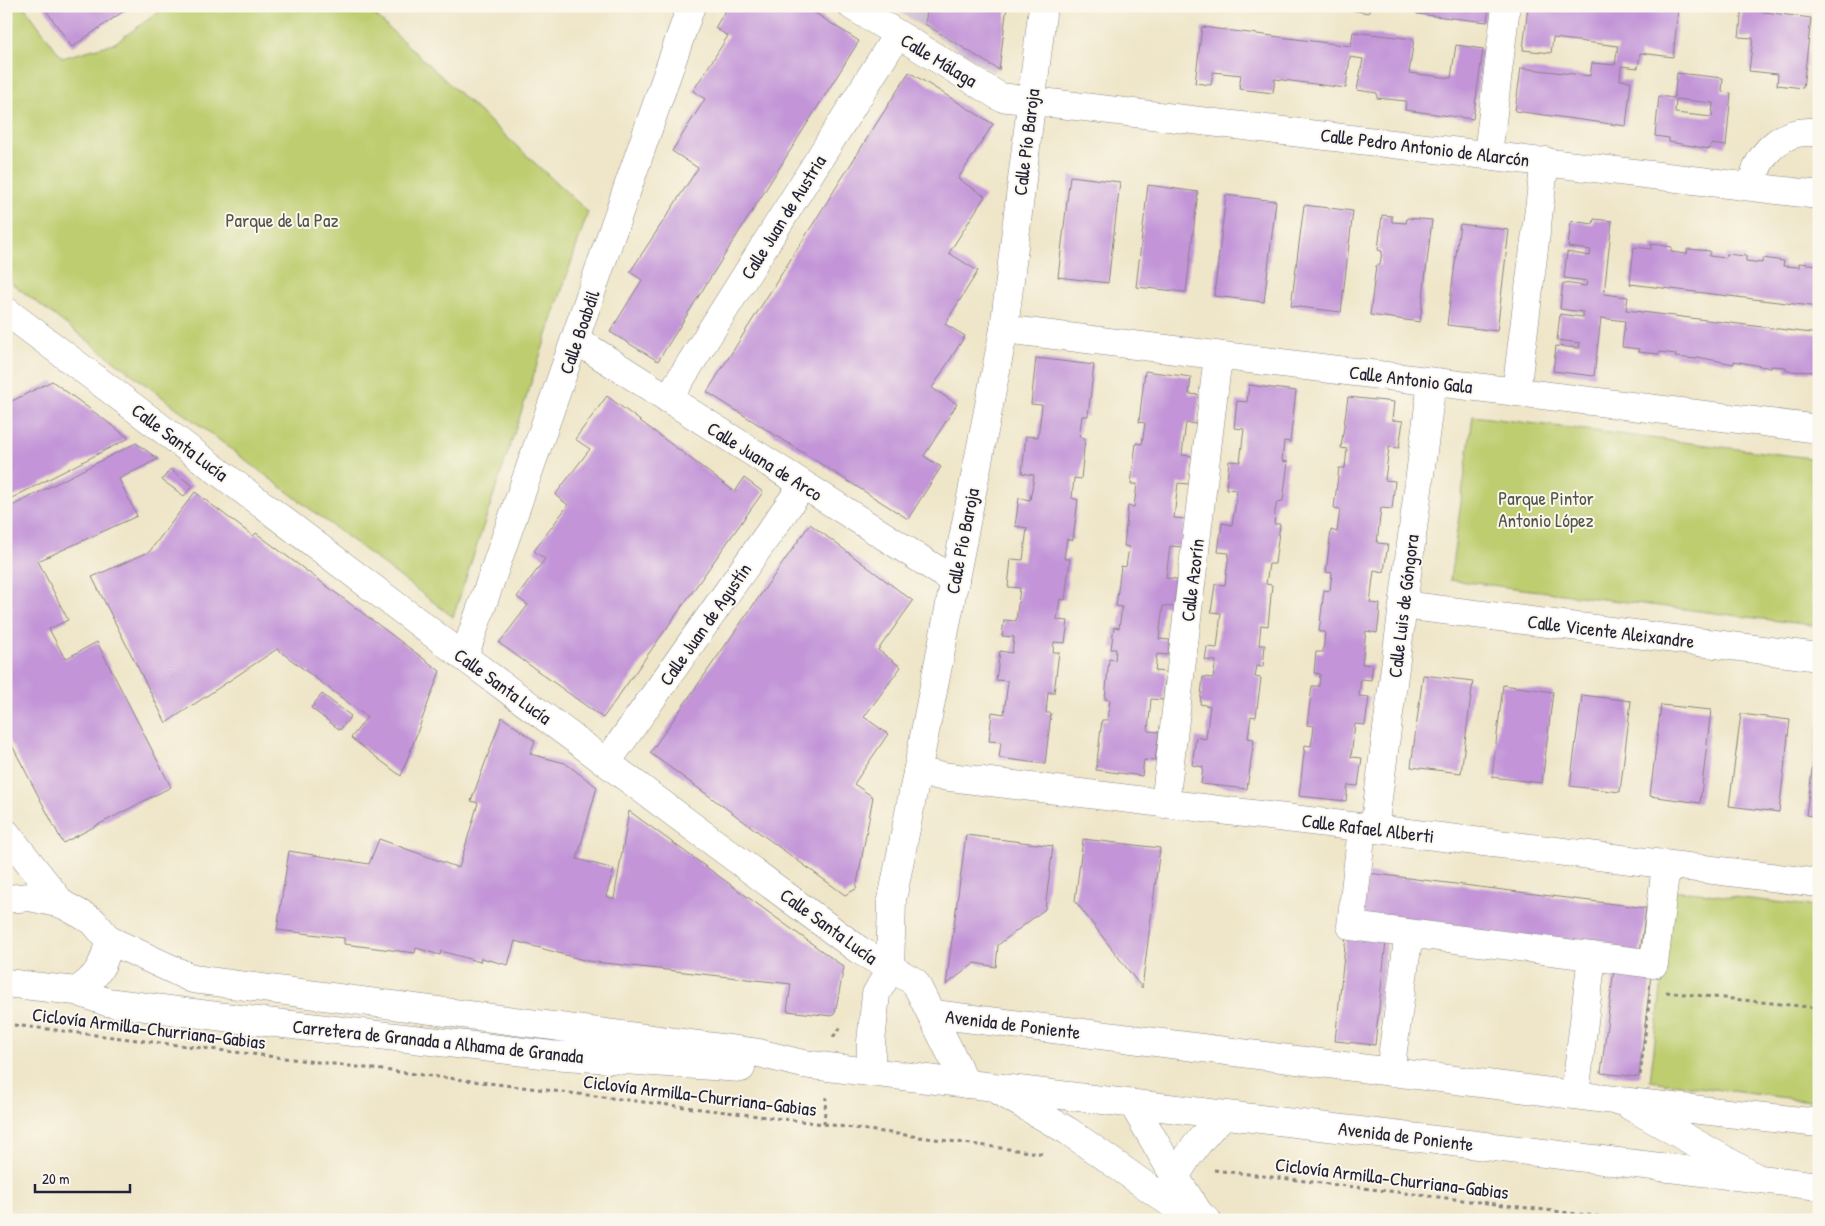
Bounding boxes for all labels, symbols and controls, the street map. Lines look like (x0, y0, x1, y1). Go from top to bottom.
street label: Calle Málaga (896, 27, 983, 93)
street label: Calle Pío Baroja (1007, 87, 1046, 197)
street label: Calle Pedro Antonio de Alarcón (1319, 121, 1531, 173)
street label: Calle Juan de Austria (734, 149, 832, 284)
park label: Parque de la Paz (225, 207, 339, 233)
street label: Calle Boabdil (553, 286, 606, 377)
street label: Calle Antonio Gala (1348, 359, 1475, 400)
street label: Calle Santa Lucía (126, 397, 234, 487)
street label: Calle Juana de Arco (702, 415, 828, 507)
street label: Calle Pío Baroja (939, 485, 985, 596)
park label: Parque Pintor Antonio López (1498, 485, 1595, 533)
street label: Calle Luis de Góngora (1381, 532, 1425, 679)
street label: Calle Azorín (1174, 537, 1210, 623)
street label: Calle Juan de Agustín (653, 557, 757, 691)
street label: Calle Vicente Aleixandre (1526, 608, 1696, 654)
street label: Calle Santa Lucía (449, 642, 558, 731)
street label: Calle Rafael Alberti (1300, 807, 1436, 849)
street label: Calle Santa Lucía (775, 882, 884, 971)
street label: Ciclovía Armilla-Churriana-Gabias (31, 1001, 267, 1055)
street label: Avenida de Poniente (944, 1003, 1082, 1045)
street label: Carretera de Granada a Alhama de Granada (291, 1013, 585, 1069)
street label: Ciclovía Armilla-Churriana-Gabias (582, 1068, 818, 1122)
street label: Avenida de Poniente (1337, 1115, 1475, 1157)
street label: Ciclovía Armilla-Churriana-Gabias (1274, 1151, 1510, 1205)
scale bar (35, 1161, 130, 1193)
text: 20 m (42, 1168, 69, 1189)

